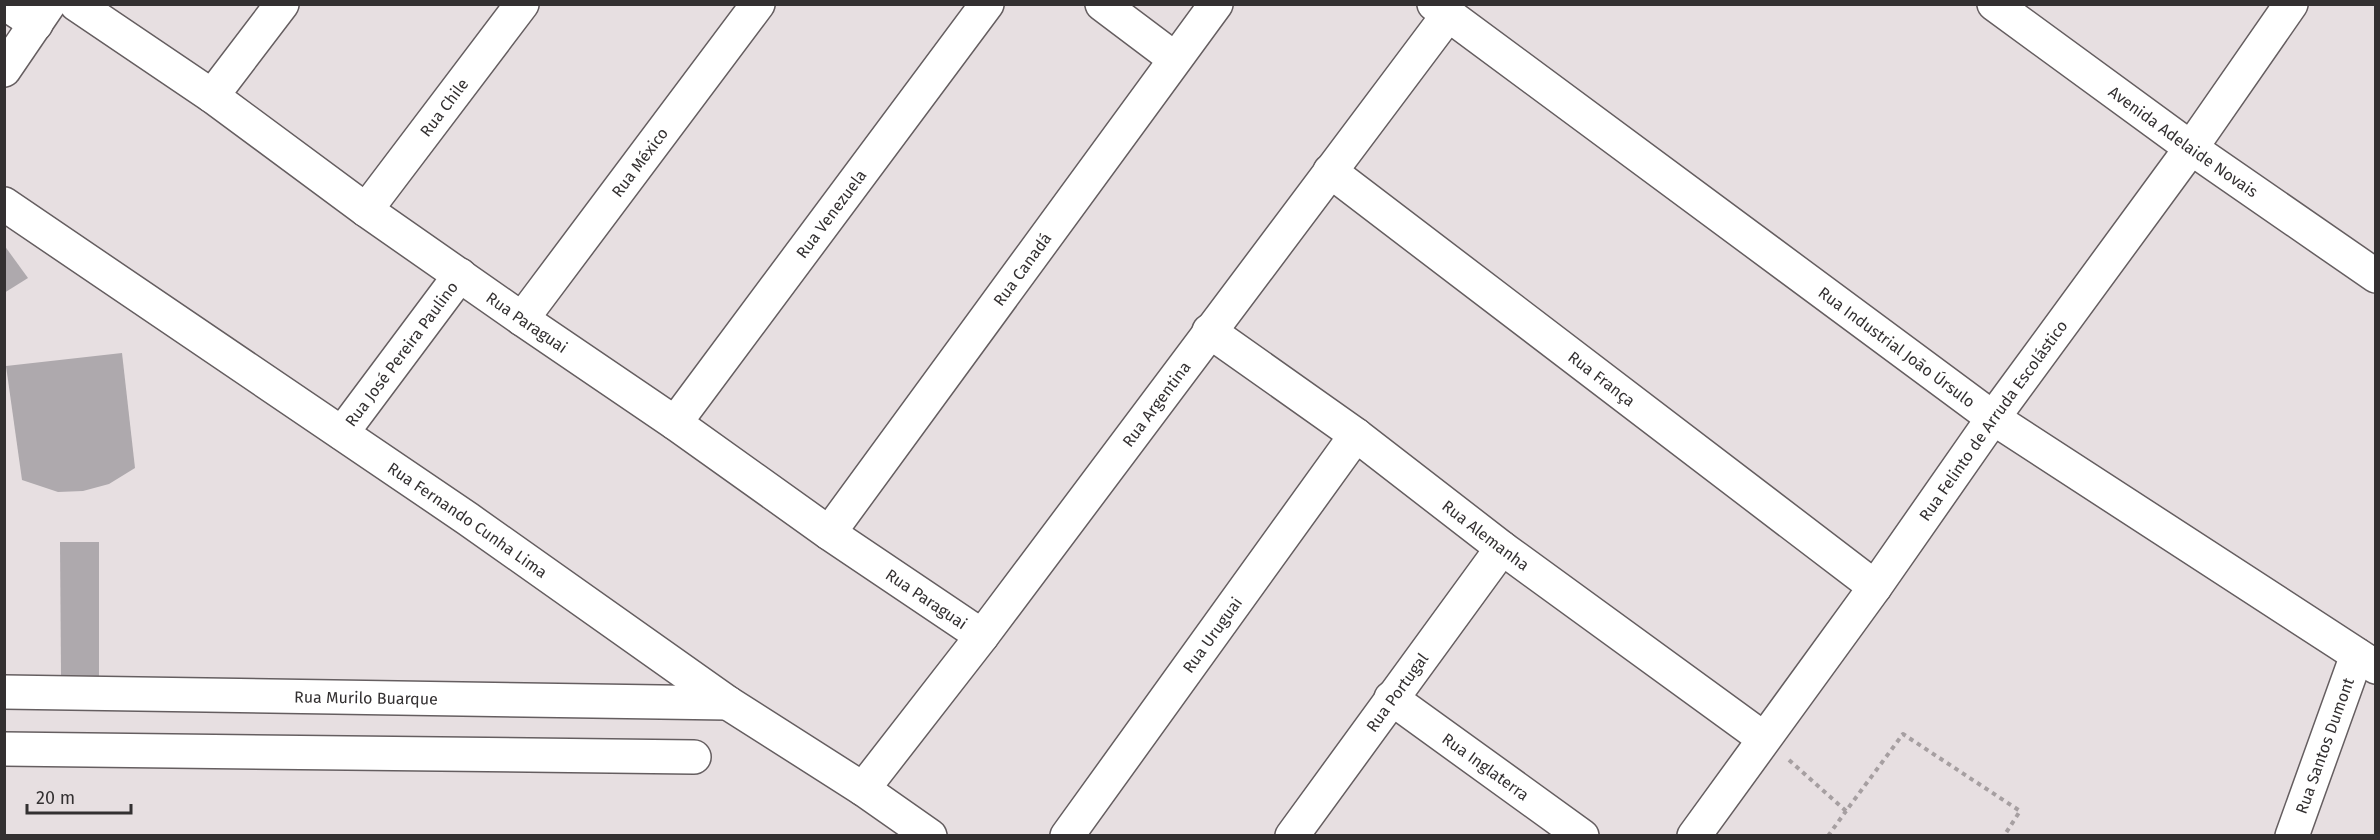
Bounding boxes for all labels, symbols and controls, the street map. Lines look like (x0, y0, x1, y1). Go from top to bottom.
street label: Rua Chile (416, 74, 472, 140)
street label: Avenida Adelaide Novais (2105, 82, 2262, 201)
street label: Rua México (607, 124, 672, 201)
street label: Rua Venezuela (792, 166, 870, 262)
street label: Rua Canadá (989, 229, 1055, 309)
street label: Rua José Pereira Paulino (341, 277, 462, 430)
street label: Rua Industrial João Úrsulo (1815, 283, 1979, 411)
street label: Rua Paraguai (483, 288, 571, 357)
street label: Rua Felinto de Arruda Escolástico (1915, 316, 2071, 524)
street label: Rua França (1565, 347, 1639, 410)
street label: Rua Argentina (1118, 358, 1194, 450)
street label: Rua Fernando Cunha Lima (384, 458, 551, 582)
street label: Rua Alemanha (1439, 496, 1533, 574)
street label: Rua Paraguai (882, 565, 971, 633)
street label: Rua Uruguai (1178, 593, 1246, 676)
street label: Rua Portugal (1362, 649, 1432, 735)
street label: Rua Santos Dumont (2291, 675, 2358, 816)
street label: Rua Murilo Buarque (294, 687, 438, 708)
street label: Rua Inglaterra (1439, 729, 1533, 804)
scale bar (27, 777, 130, 815)
text: 20 m (36, 787, 75, 809)

